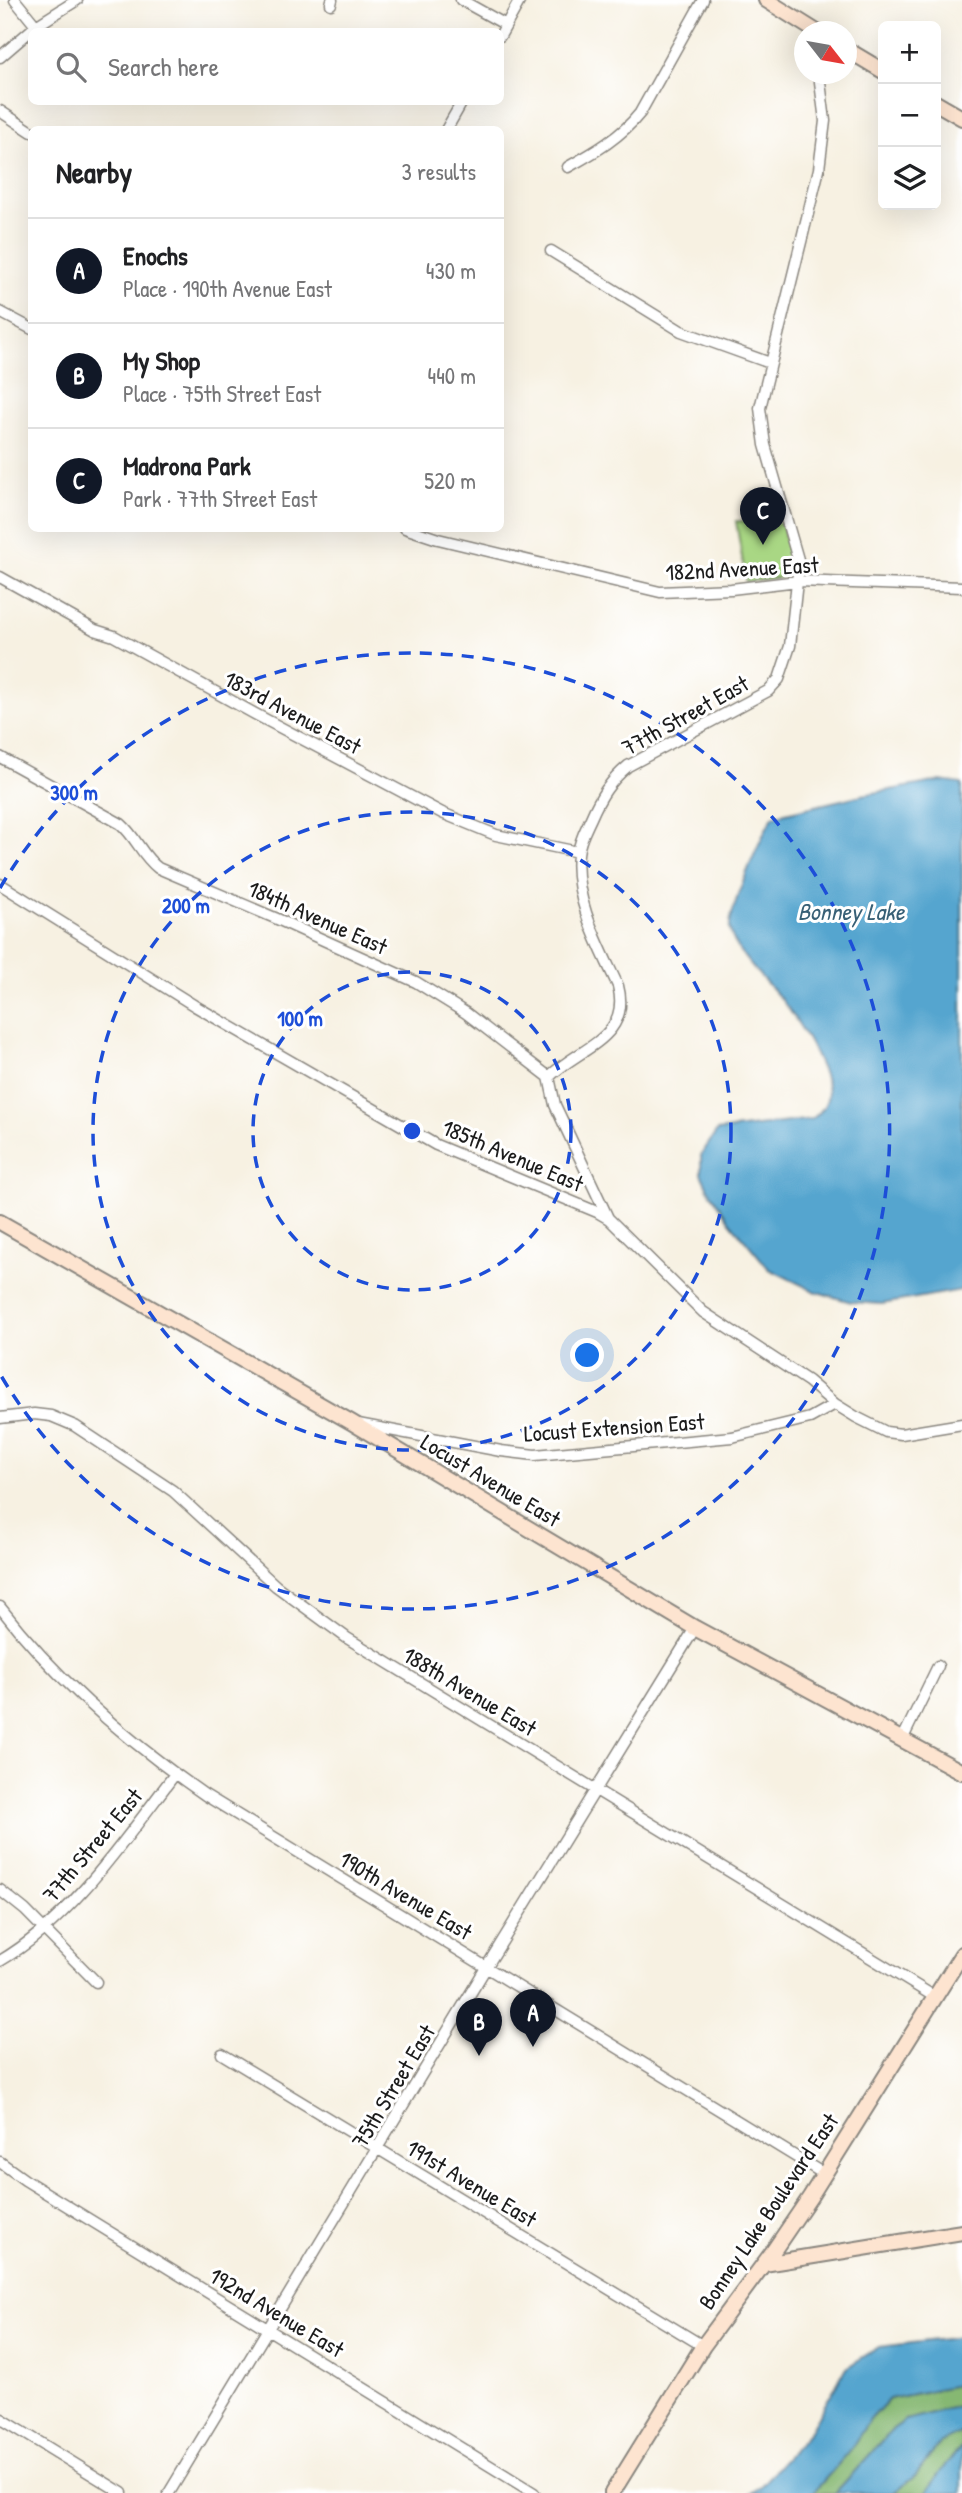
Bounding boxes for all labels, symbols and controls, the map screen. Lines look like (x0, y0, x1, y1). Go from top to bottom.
north arrow (794, 21, 857, 84)
map controls (878, 21, 941, 210)
button: + (878, 21, 941, 84)
search box (28, 28, 504, 105)
icon: search (52, 48, 90, 86)
text: Search here (108, 49, 219, 84)
button: − (878, 84, 941, 147)
button: layers (878, 147, 941, 210)
text: Nearby (56, 152, 132, 192)
text: 3 results (401, 156, 476, 187)
text: Enochs (123, 238, 188, 273)
text: A (73, 255, 85, 286)
text: 430 m (426, 255, 476, 286)
text: Place · 190th Avenue East (123, 273, 332, 304)
text: My Shop (123, 343, 200, 378)
text: B (73, 360, 85, 391)
text: 440 m (428, 360, 476, 391)
text: Place · 75th Street East (123, 378, 321, 409)
text: Madrona Park (123, 448, 251, 483)
text: C (73, 465, 85, 496)
text: 520 m (424, 465, 476, 496)
text: Park · 77th Street East (123, 483, 317, 514)
pin: C (740, 487, 786, 545)
street label: 182nd Avenue East (665, 548, 820, 587)
street label: 183rd Avenue East (219, 663, 368, 762)
street label: 77th Street East (616, 667, 755, 763)
text: 300 m (50, 778, 98, 807)
street label: 184th Avenue East (243, 872, 394, 962)
text: 200 m (162, 891, 210, 920)
water label: Bonney Lake (798, 895, 906, 928)
text: 100 m (277, 1004, 323, 1033)
street label: 185th Avenue East (438, 1111, 589, 1199)
centre of rings (400, 1119, 424, 1143)
your location (570, 1338, 604, 1372)
street label: Locust Extension East (523, 1405, 706, 1449)
street label: Locust Avenue East (415, 1426, 567, 1534)
street label: 188th Avenue East (397, 1639, 543, 1744)
street label: 77th Street East (35, 1780, 150, 1909)
street label: 190th Avenue East (334, 1843, 479, 1947)
pin: A (510, 1989, 556, 2047)
pin: B (456, 1998, 502, 2056)
street label: 75th Street East (344, 2018, 443, 2153)
street label: Bonney Lake Boulevard East (691, 2106, 846, 2315)
street label: 191st Avenue East (401, 2132, 544, 2235)
street label: 192nd Avenue East (204, 2260, 351, 2365)

